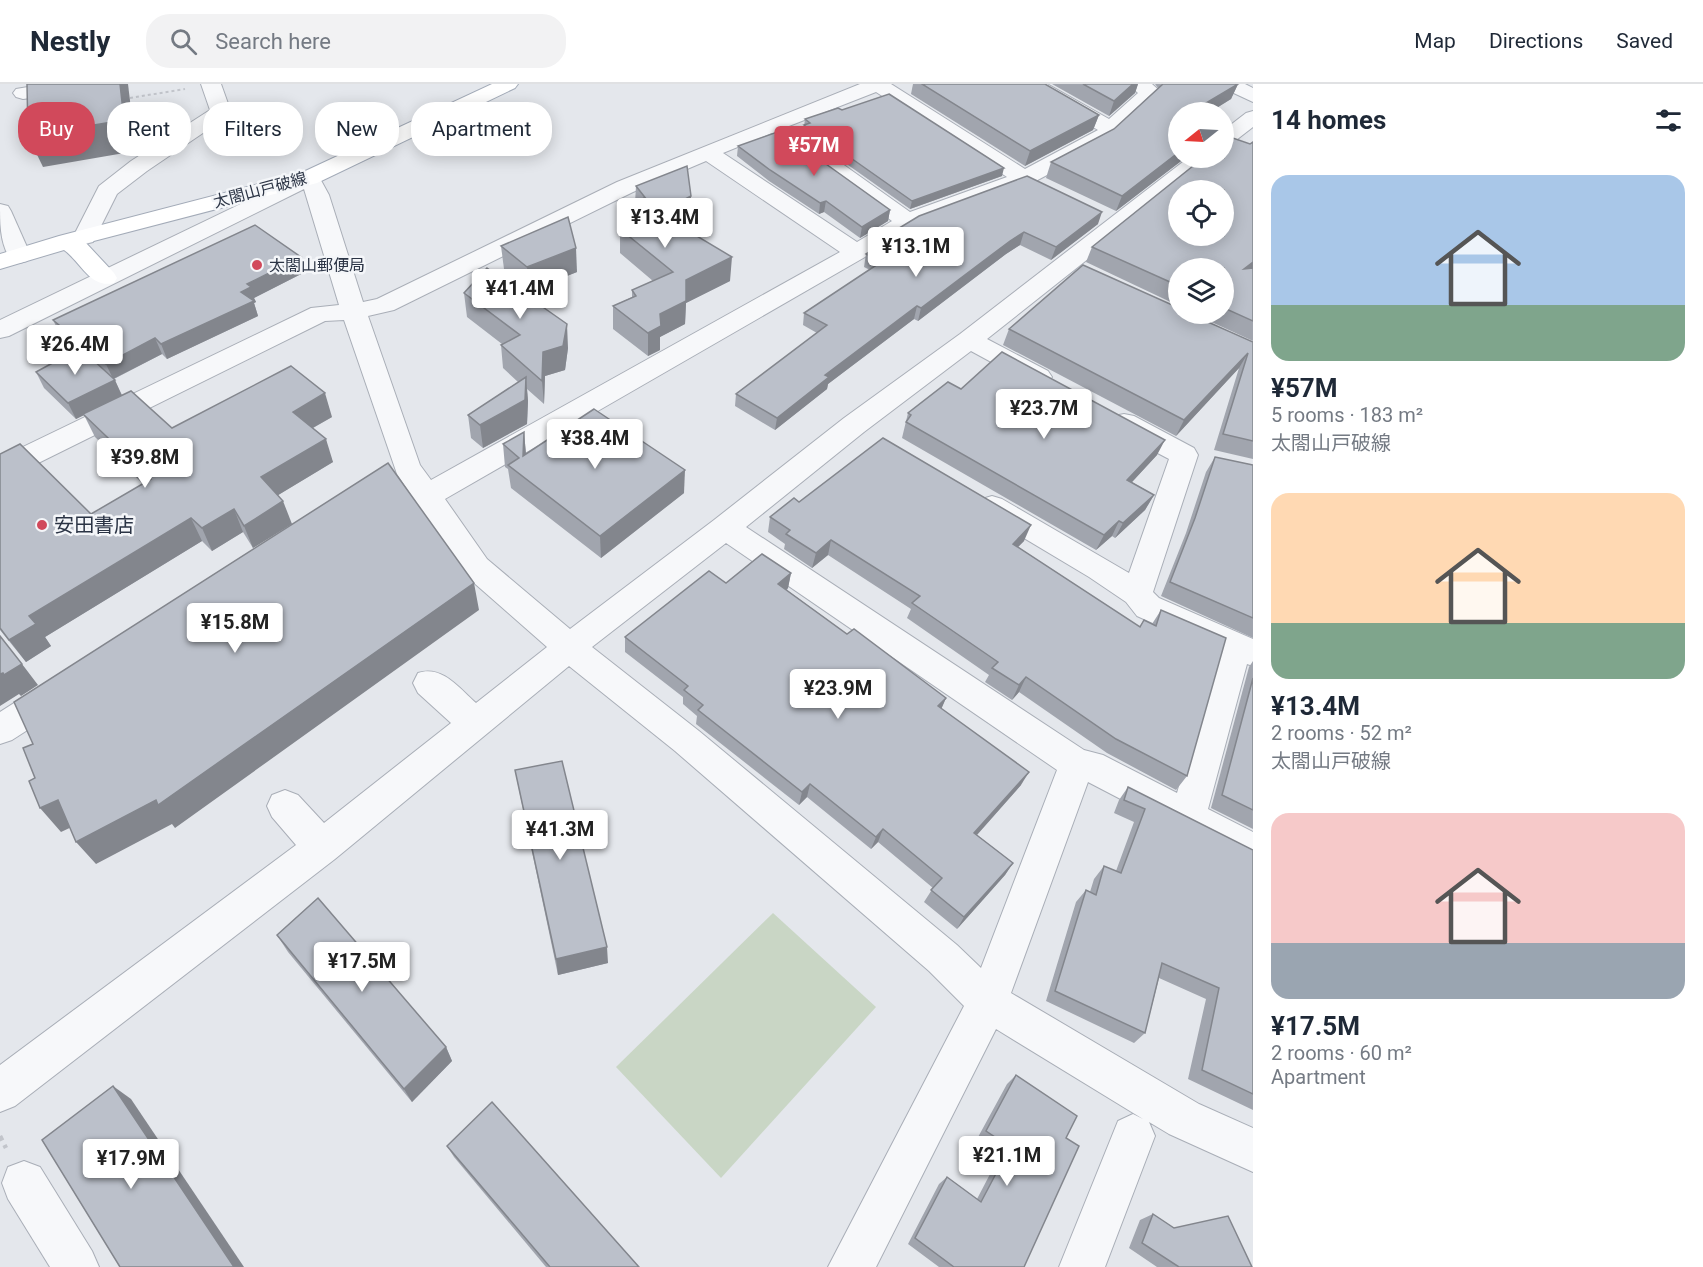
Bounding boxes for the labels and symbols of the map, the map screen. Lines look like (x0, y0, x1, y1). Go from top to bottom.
north arrow (1168, 102, 1234, 168)
pin: ¥57M (778, 126, 850, 177)
street label: 太閤山戸破線 (211, 168, 309, 212)
pin: ¥13.4M (616, 198, 714, 249)
pin: ¥13.1M (867, 227, 965, 278)
place label: 太閤山郵便局 (269, 256, 365, 275)
marker: 太閤山郵便局 (250, 258, 264, 272)
pin: ¥41.4M (471, 269, 569, 320)
pin: ¥26.4M (26, 325, 124, 376)
pin: ¥23.7M (995, 389, 1093, 440)
pin: ¥38.4M (546, 419, 644, 470)
pin: ¥39.8M (96, 438, 194, 489)
place label: 安田書店 (54, 513, 134, 537)
marker: 安田書店 (35, 518, 49, 532)
pin: ¥15.8M (186, 603, 284, 654)
pin: ¥23.9M (789, 669, 887, 720)
pin: ¥41.3M (511, 810, 609, 861)
pin: ¥17.5M (313, 942, 411, 993)
pin: ¥21.1M (958, 1136, 1056, 1187)
pin: ¥17.9M (82, 1139, 180, 1190)

